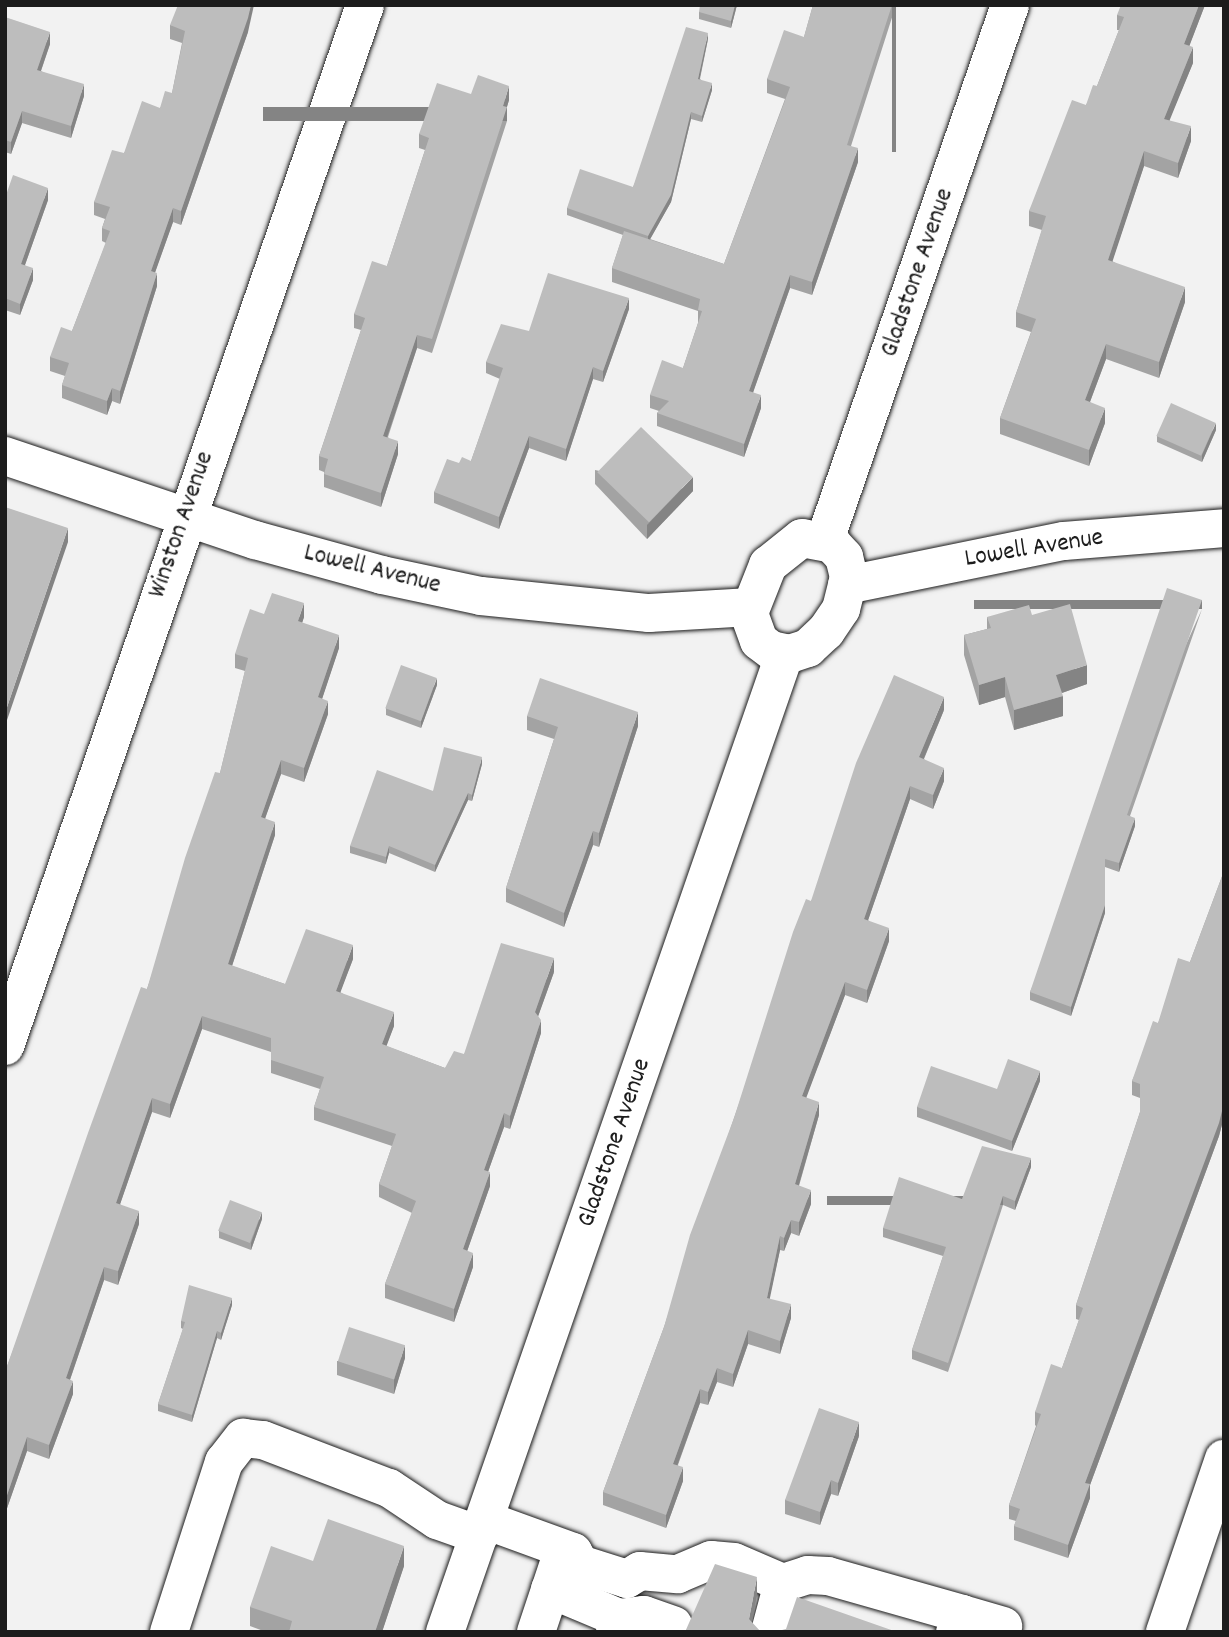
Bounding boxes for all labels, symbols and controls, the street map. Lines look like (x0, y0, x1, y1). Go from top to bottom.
street label: Gladstone Avenue (875, 185, 961, 361)
street label: Winston Avenue (142, 448, 222, 602)
street label: Lowell Avenue (962, 523, 1106, 575)
street label: Lowell Avenue (300, 538, 444, 602)
street label: Gladstone Avenue (572, 1055, 658, 1231)

